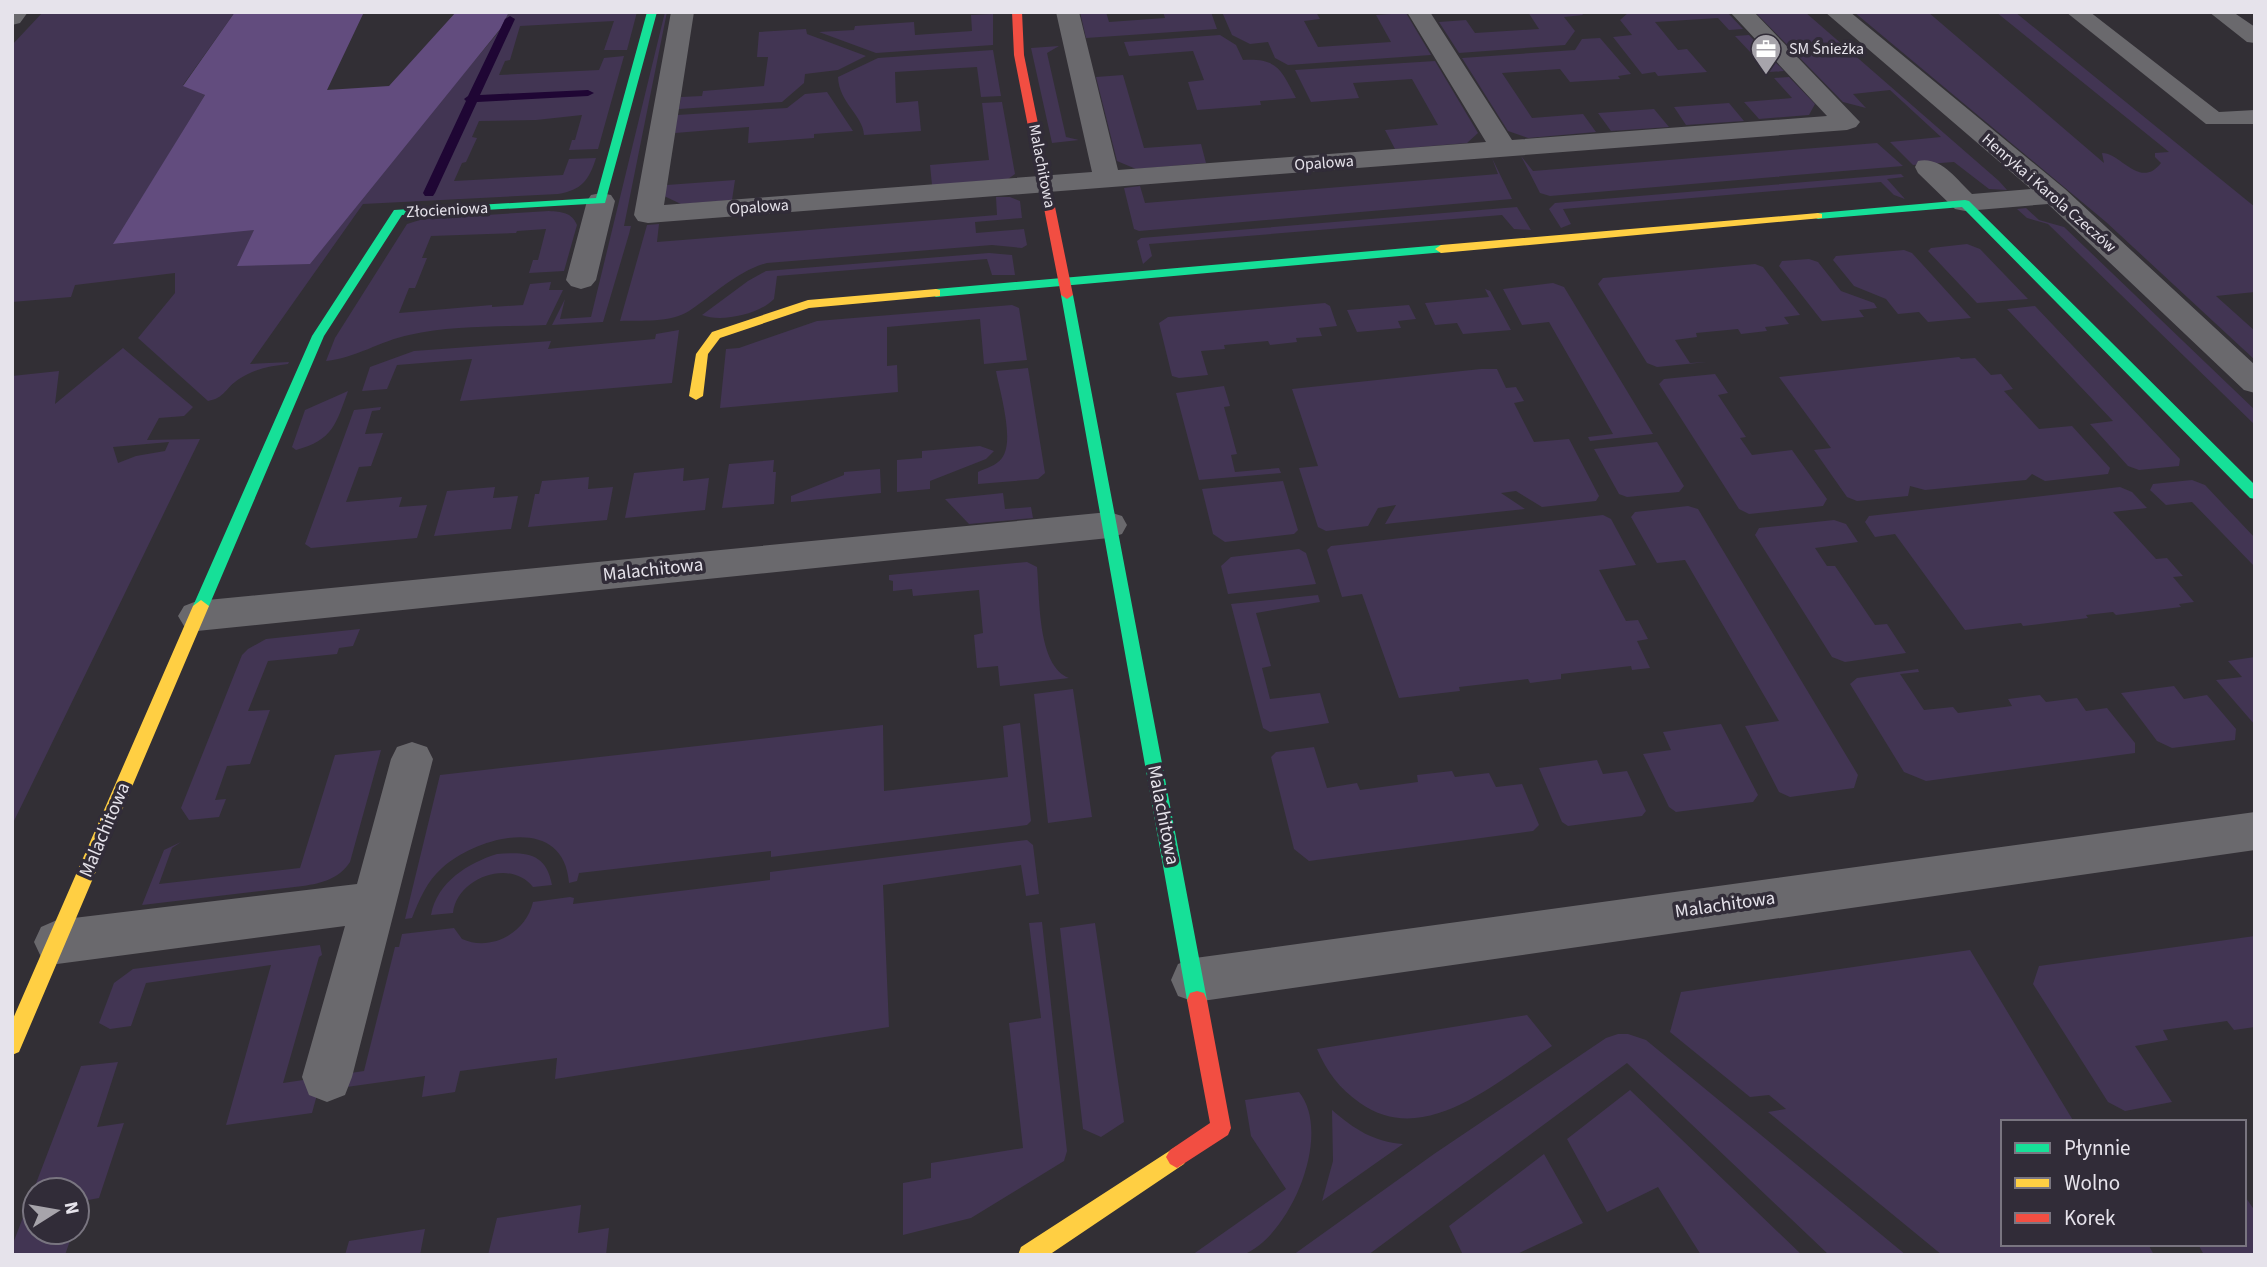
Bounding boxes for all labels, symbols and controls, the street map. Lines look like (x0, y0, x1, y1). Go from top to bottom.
office icon: SM Śnieżka (1749, 32, 1783, 76)
place label: SM Śnieżka (1789, 38, 1864, 60)
street label: Malachitowa (1023, 122, 1061, 210)
street label: Henryka i Karola Czeczów (1977, 129, 2121, 258)
street label: Opalowa (1294, 150, 1354, 176)
street label: Opalowa (729, 194, 789, 220)
street label: Złocieniowa (406, 197, 488, 223)
street label: Malachitowa (601, 551, 705, 589)
street label: Malachitowa (1140, 763, 1186, 867)
street label: Malachitowa (73, 778, 137, 882)
street label: Malachitowa (1673, 885, 1777, 925)
legend (2001, 1120, 2246, 1246)
text: Płynnie (2064, 1133, 2131, 1163)
text: Wolno (2064, 1168, 2120, 1198)
north arrow (21, 1176, 91, 1246)
text: N (57, 1199, 86, 1217)
text: Korek (2064, 1203, 2116, 1233)

